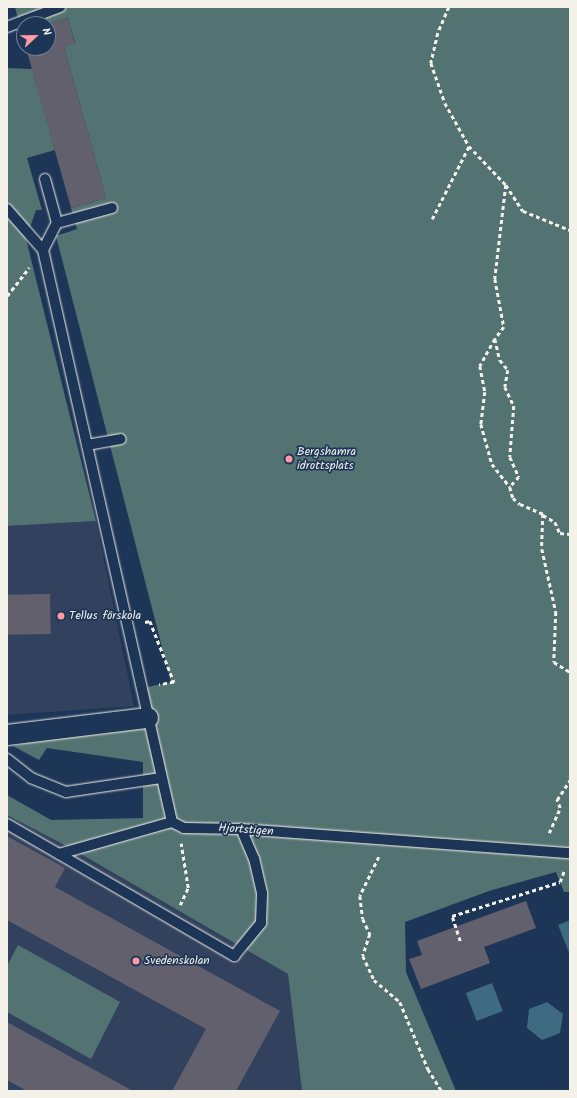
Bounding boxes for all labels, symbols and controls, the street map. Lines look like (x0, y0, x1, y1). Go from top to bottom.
north arrow (16, 16, 56, 56)
text: N (37, 25, 56, 38)
place label: Bergshamra idrottsplats (297, 445, 356, 473)
marker: Bergshamra idrottsplats (284, 454, 294, 464)
place label: Tellus förskola (69, 609, 141, 623)
marker: Tellus förskola (56, 611, 66, 621)
street label: Hjortstigen (218, 821, 274, 839)
place label: Svedenskolan (144, 954, 210, 968)
marker: Svedenskolan (131, 956, 141, 966)

